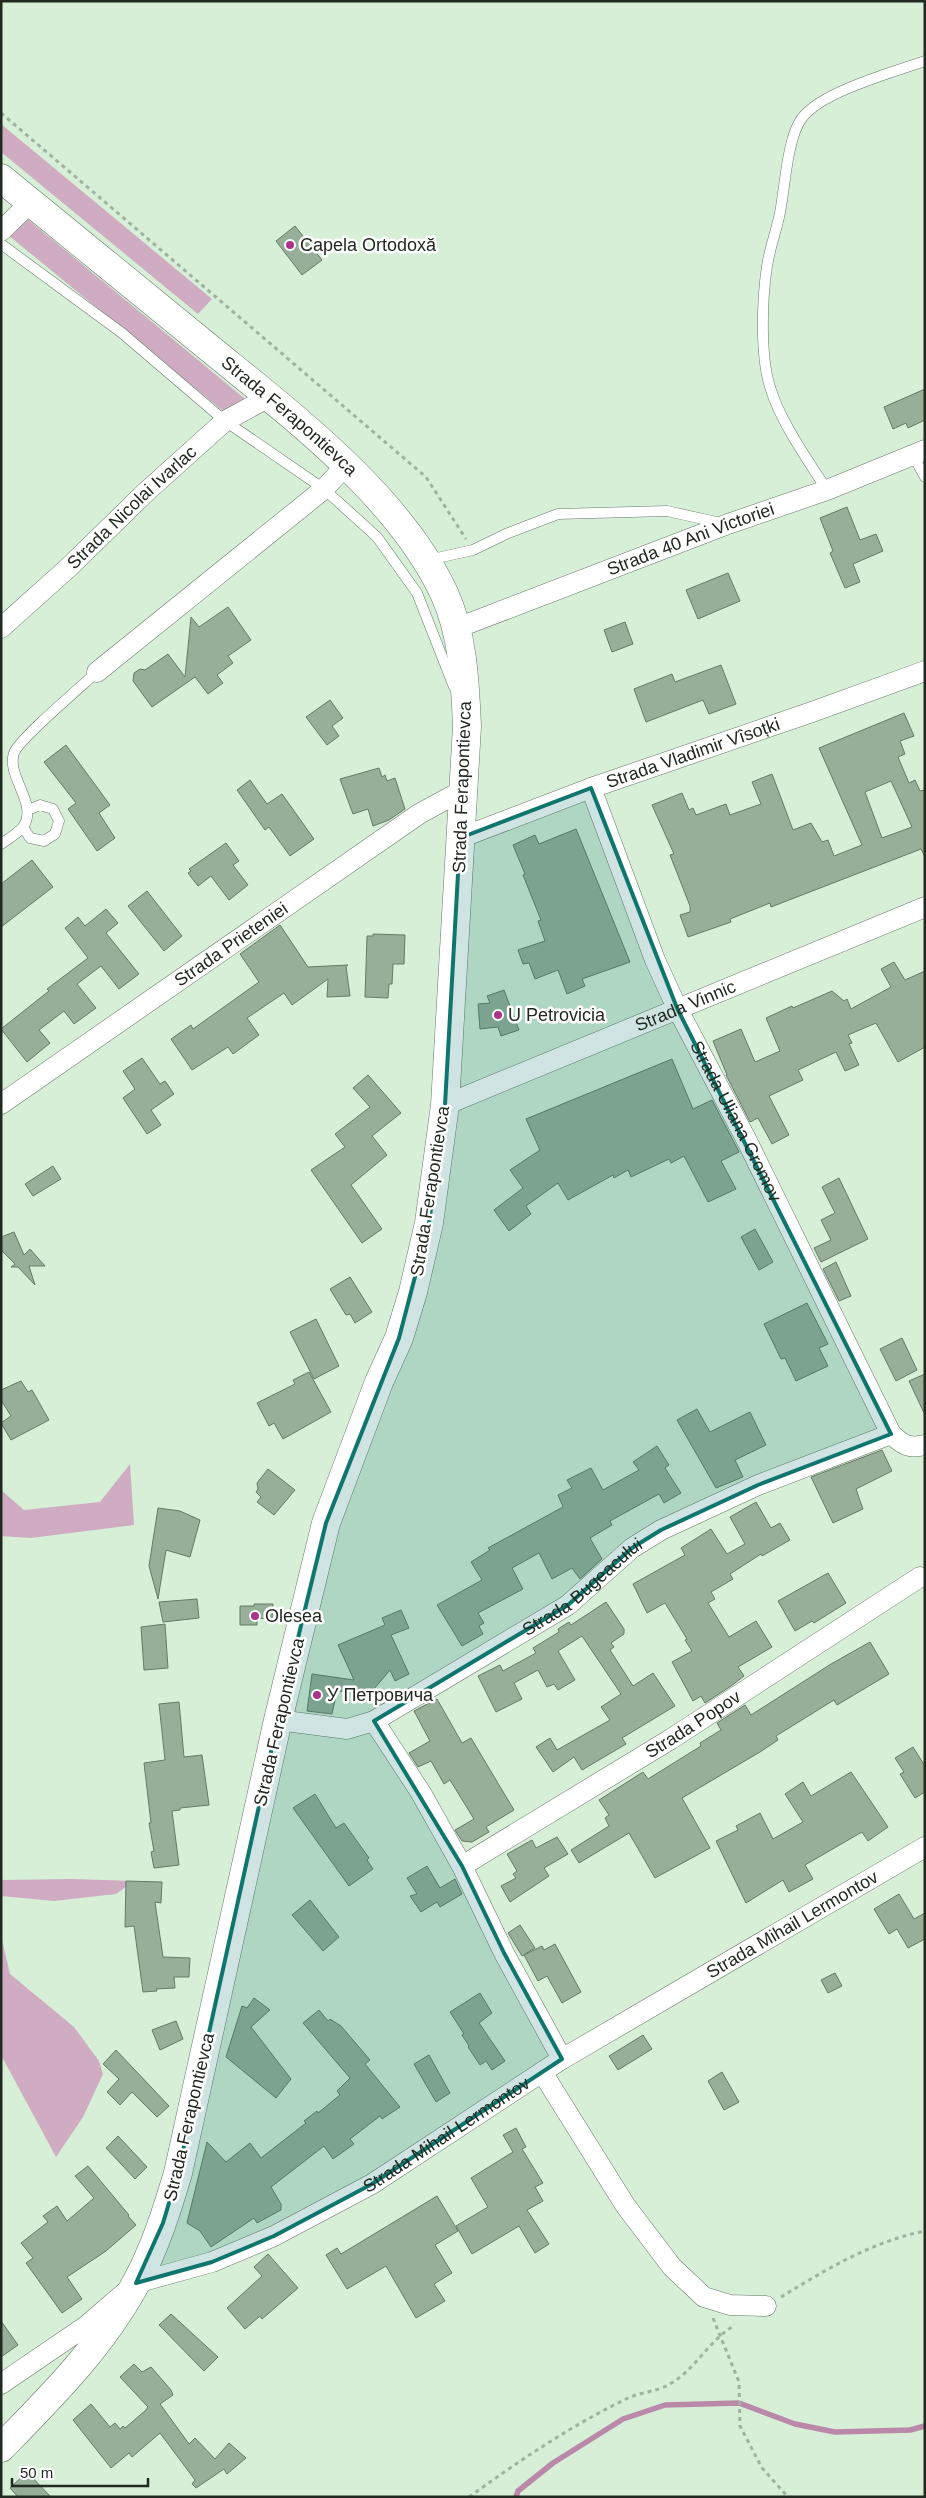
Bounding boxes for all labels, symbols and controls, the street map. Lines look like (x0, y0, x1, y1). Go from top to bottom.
place label: Capela Ortodoxă (300, 235, 437, 255)
marker: Capela Ortodoxă (284, 239, 296, 251)
street label: Strada Ferapontievca (218, 352, 362, 481)
street label: Strada Nicolai Ivarlac (63, 442, 200, 573)
street label: Strada 40 Ani Victoriei (604, 499, 777, 579)
street label: Strada Ferapontievca (449, 700, 475, 873)
street label: Strada Vladimir Vîsoțki (604, 714, 782, 792)
street label: Strada Prieteniei (171, 898, 291, 991)
street label: Strada Vinnic (632, 976, 739, 1035)
place label: U Petrovicia (508, 1005, 606, 1025)
marker: U Petrovicia (492, 1009, 504, 1021)
street label: Strada Uliana Gromov (686, 1037, 785, 1205)
street label: Strada Ferapontievca (407, 1103, 453, 1278)
street label: Strada Bugeacului (519, 1534, 646, 1640)
place label: Olesea (265, 1606, 323, 1626)
marker: Olesea (249, 1610, 261, 1622)
street label: Strada Ferapontievca (250, 1635, 308, 1808)
place label: У Петровича (327, 1685, 434, 1705)
street label: Strada Popov (642, 1686, 744, 1762)
marker: У Петровича (311, 1689, 323, 1701)
street label: Strada Mihail Lermontov (703, 1867, 882, 1982)
street label: Strada Ferapontievca (160, 2030, 218, 2203)
street label: Strada Mihail Lermontov (360, 2073, 534, 2197)
scale bar (12, 2456, 149, 2488)
text: 50 m (20, 2464, 53, 2481)

